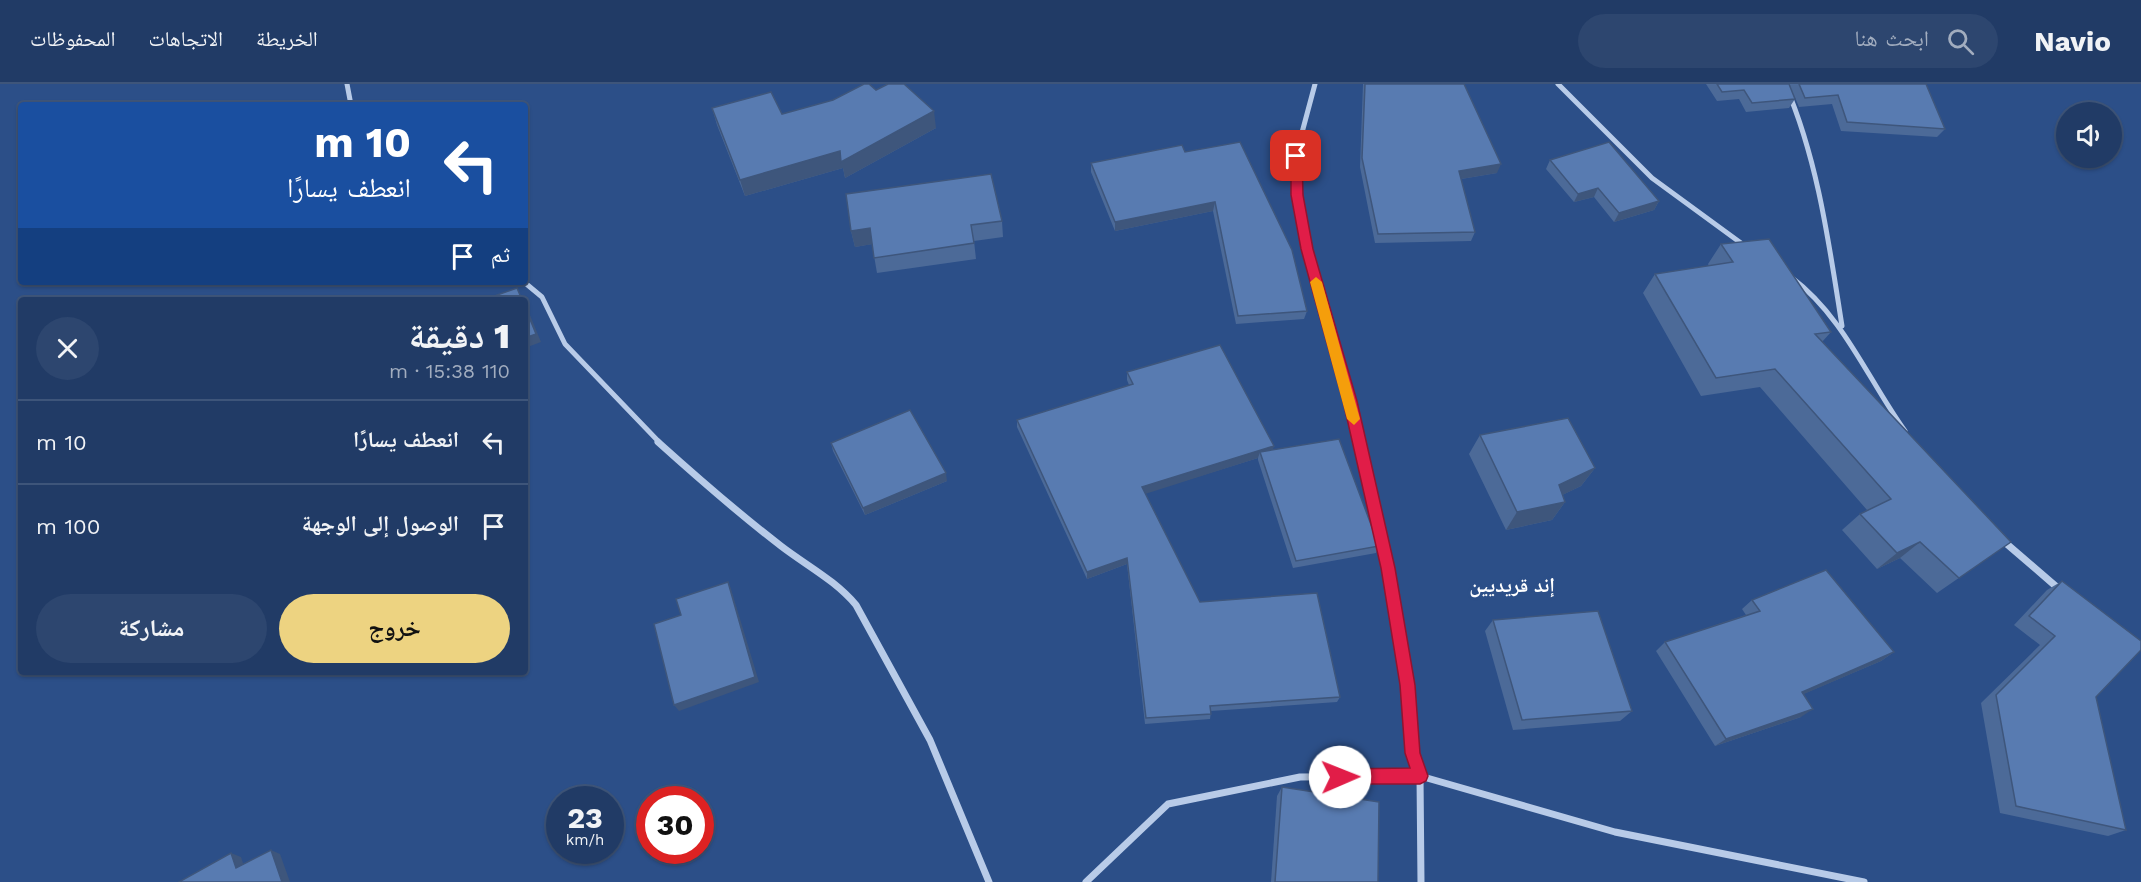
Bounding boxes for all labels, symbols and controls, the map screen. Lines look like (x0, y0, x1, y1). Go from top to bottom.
search box (1578, 14, 1998, 68)
icon: search (1944, 25, 1977, 58)
text: Navio (2034, 25, 2111, 58)
text: المحفوظات (30, 26, 115, 51)
text: الاتجاهات (148, 26, 223, 51)
text: الخريطة (256, 26, 318, 51)
text: ابحث هنا (1854, 26, 1929, 51)
map controls (2056, 102, 2122, 168)
button: sound (2056, 102, 2122, 168)
text: 10 m (314, 118, 411, 167)
icon: left (432, 126, 510, 204)
pin (1270, 130, 1321, 181)
icon: arrive (1279, 139, 1312, 172)
text: انعطف يسارًا (287, 172, 411, 204)
icon: arrive (446, 240, 479, 273)
text: ثم (491, 242, 510, 267)
text: 1 دقيقة (409, 315, 510, 357)
button: close (36, 317, 99, 380)
text: 110 m · 15:38 (389, 359, 510, 383)
icon: left (477, 426, 510, 459)
text: انعطف يسارًا (353, 427, 459, 452)
text: 10 m (36, 430, 87, 455)
icon: arrive (477, 510, 510, 543)
text: الوصول إلى الوجهة (302, 511, 459, 536)
text: 100 m (36, 514, 100, 539)
district label: إند قريديين (1469, 573, 1555, 598)
button: مشاركة (36, 594, 267, 663)
button: خروج (279, 594, 510, 663)
position arrow (1308, 745, 1372, 809)
speed limit sign: 30 (636, 786, 714, 864)
text: 23 (567, 800, 603, 835)
text: km/h (566, 831, 604, 849)

